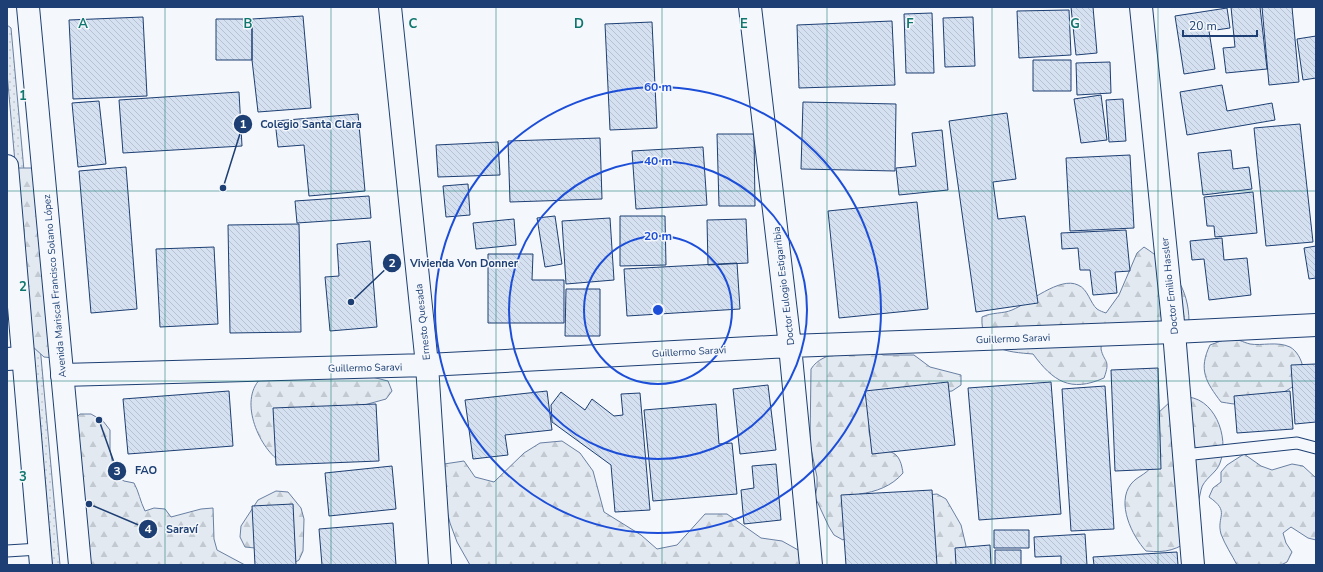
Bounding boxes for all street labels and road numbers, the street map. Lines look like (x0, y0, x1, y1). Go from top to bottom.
street label: Avenida Mariscal Francisco Solano López (40, 193, 70, 378)
street label: Doctor Eulogio Estigarribia (770, 226, 798, 346)
street label: Doctor Emilio Hassler (1158, 236, 1182, 335)
street label: Ernesto Quesada (412, 283, 434, 361)
street label: Guillermo Saravi (976, 331, 1050, 347)
street label: Guillermo Saravi (652, 343, 727, 361)
street label: Guillermo Saravi (328, 360, 402, 376)

